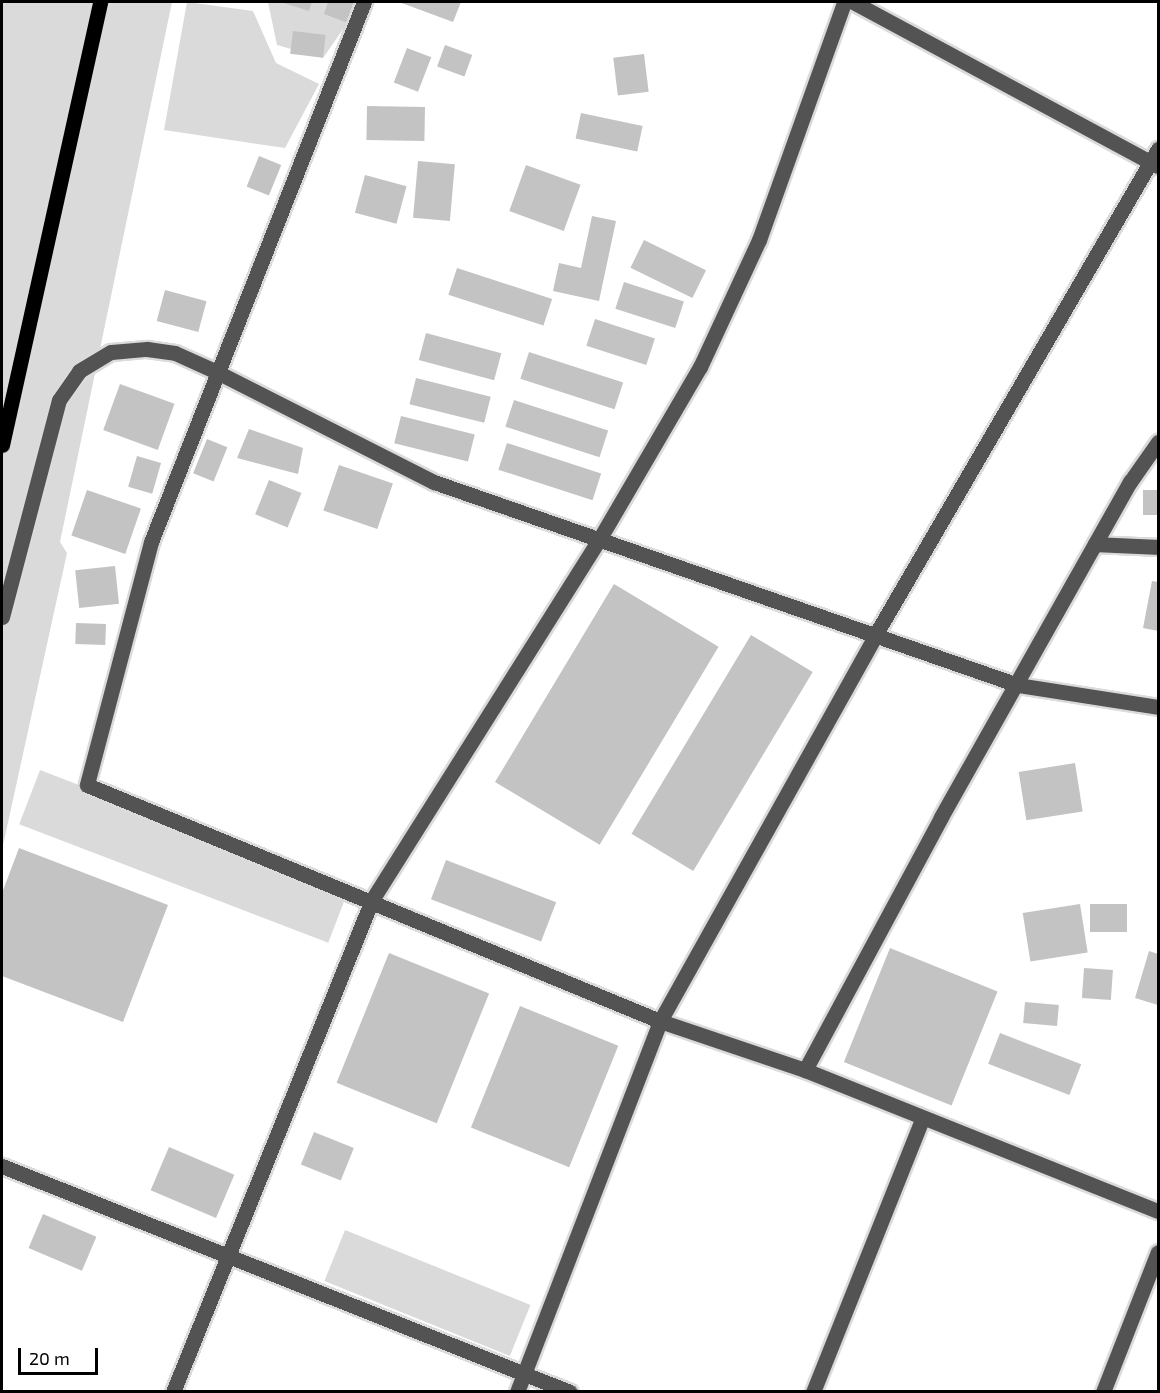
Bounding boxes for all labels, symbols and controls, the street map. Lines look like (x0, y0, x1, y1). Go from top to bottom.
scale bar (21, 1336, 100, 1374)
text: 20 m (29, 1347, 70, 1369)

